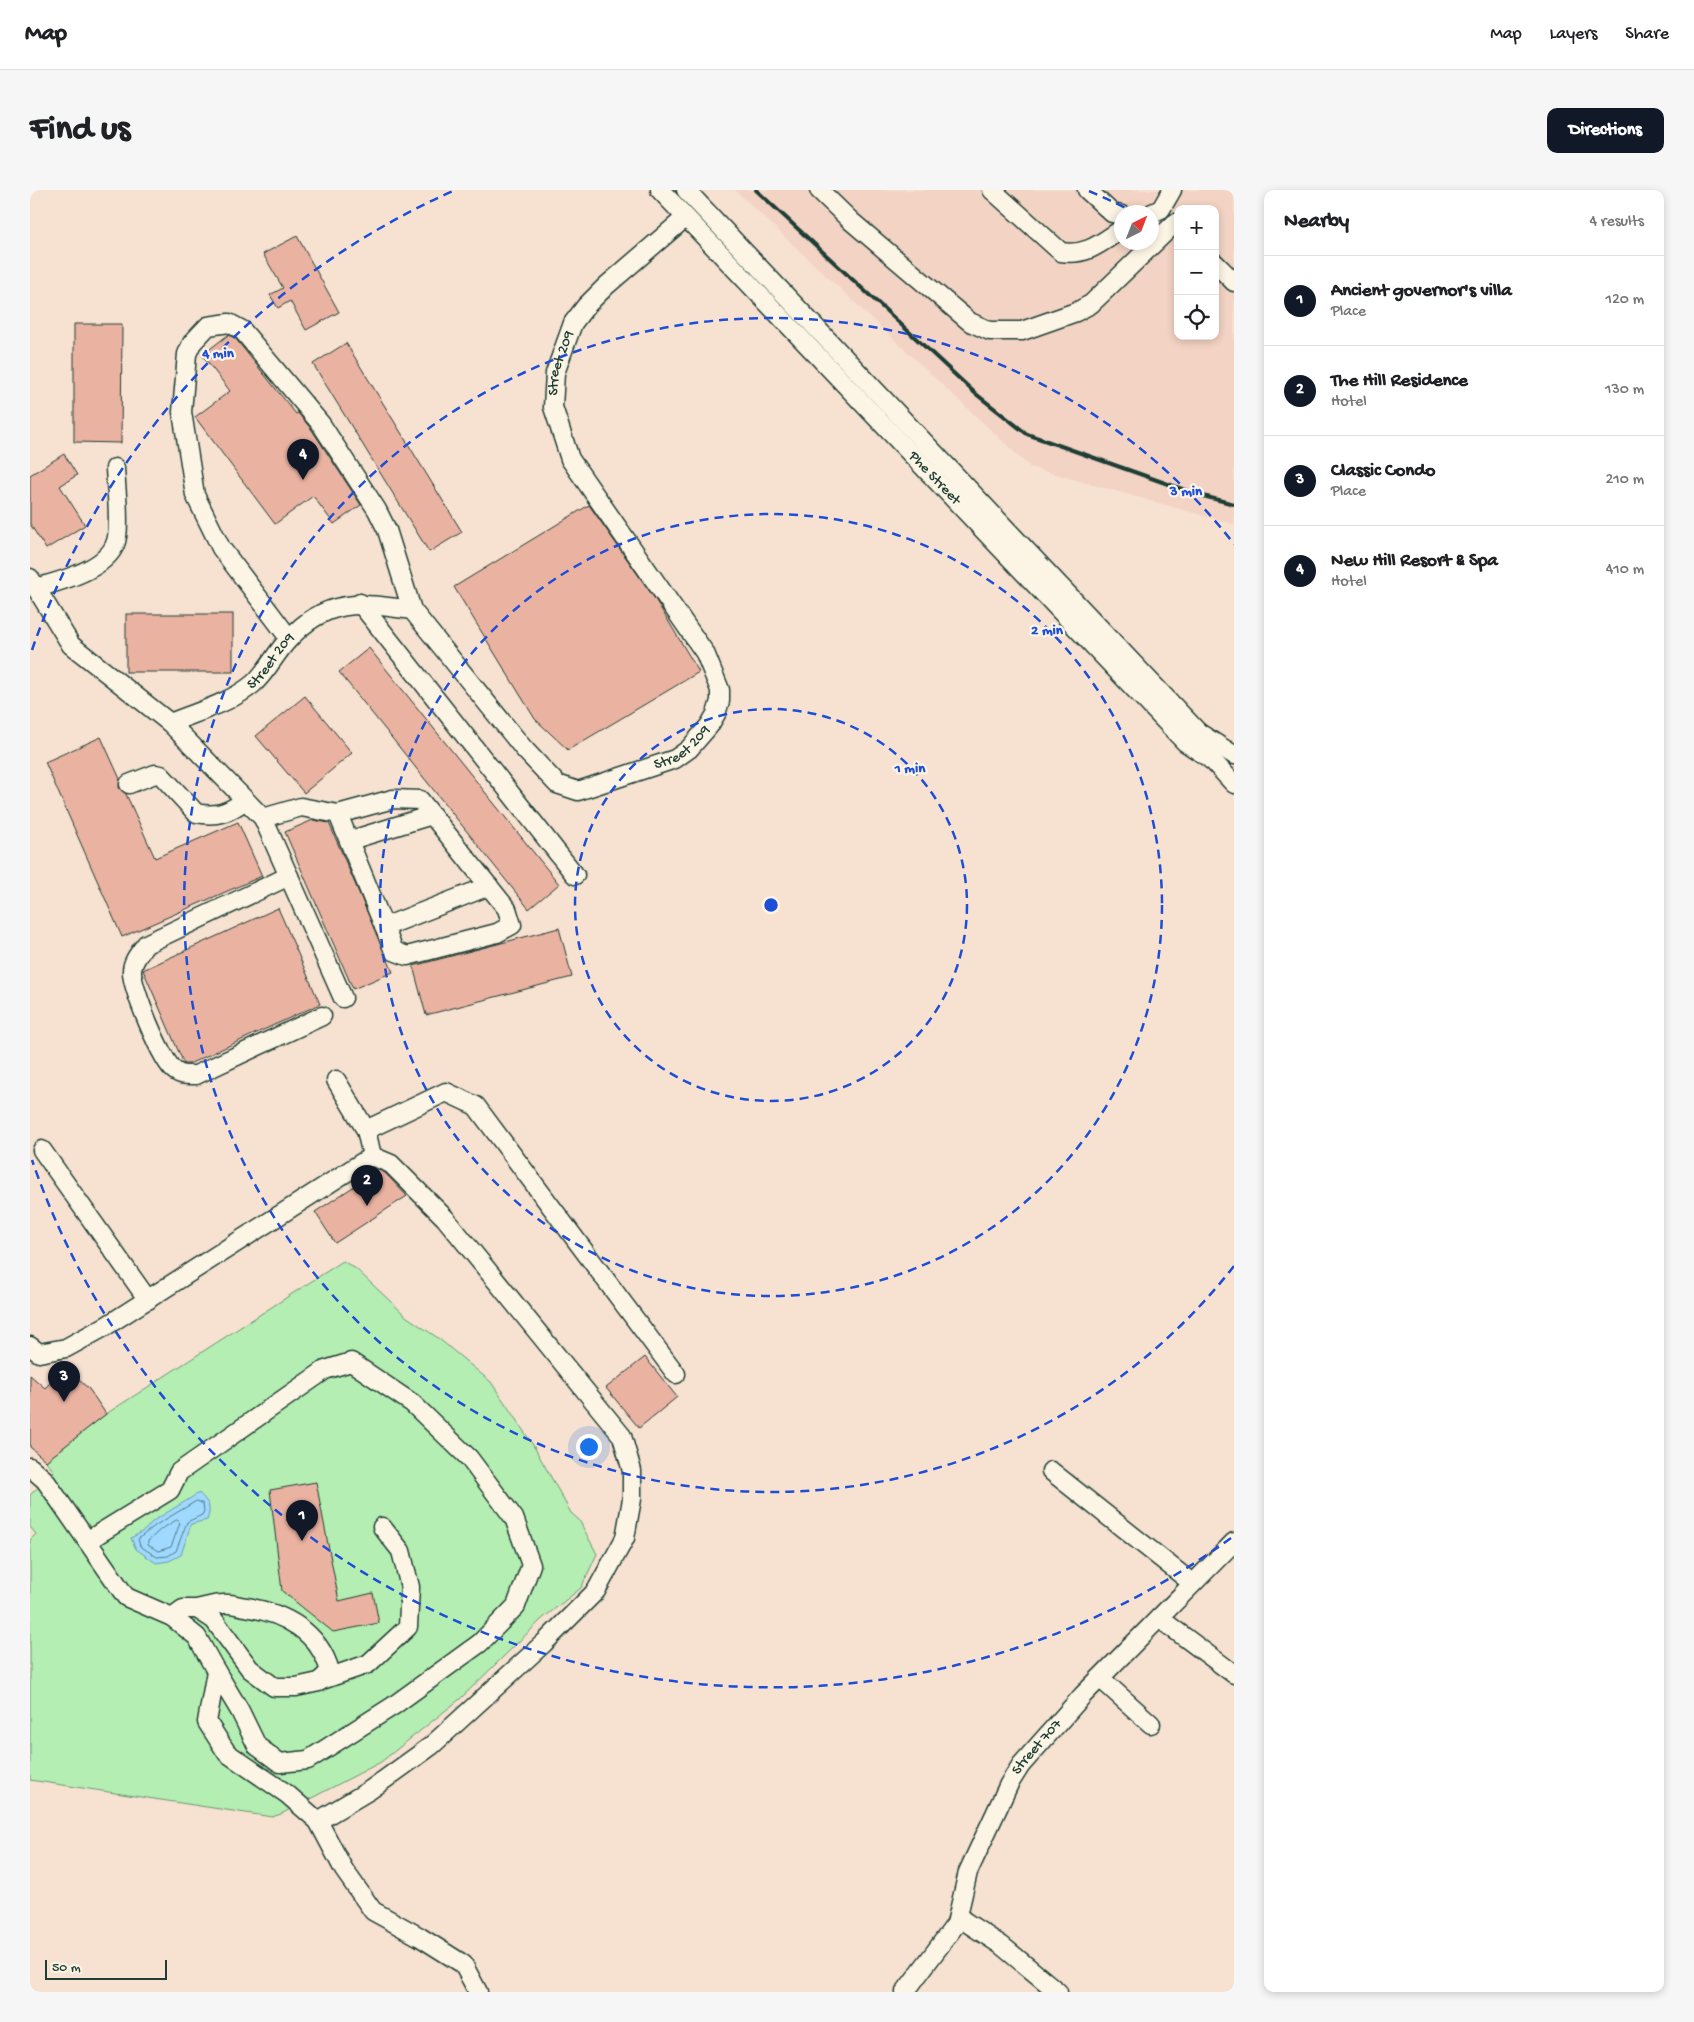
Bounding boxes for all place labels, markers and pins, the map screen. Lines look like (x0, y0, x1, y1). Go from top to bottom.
pin: 4 (287, 439, 319, 480)
centre of rings (762, 896, 780, 914)
pin: 2 (351, 1165, 383, 1206)
pin: 3 (48, 1361, 80, 1402)
pin: 1 (286, 1500, 318, 1541)

